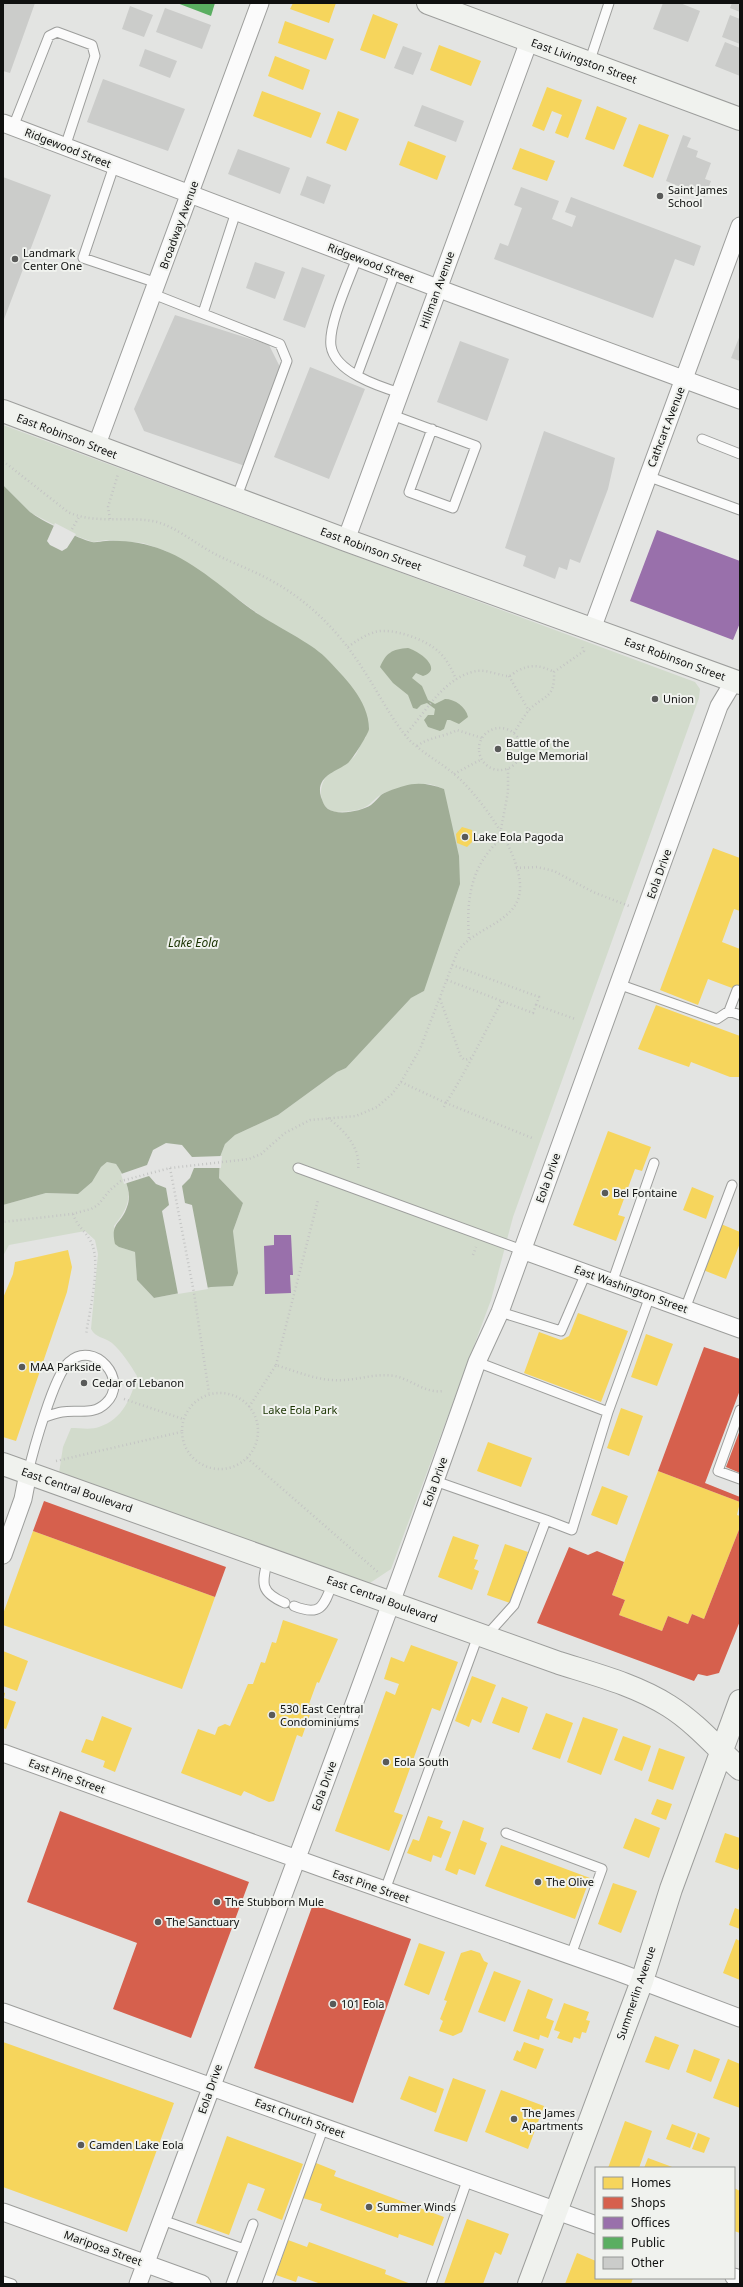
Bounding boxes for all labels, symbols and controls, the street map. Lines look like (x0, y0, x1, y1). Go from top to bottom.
street label: East Livingston Street (529, 34, 639, 87)
street label: Ridgewood Street (23, 124, 114, 171)
street label: Broadway Avenue (156, 179, 201, 271)
place label: Saint James School (668, 182, 728, 210)
marker: Saint James School (655, 191, 665, 201)
street label: Ridgewood Street (326, 239, 417, 286)
place label: Landmark Center One (23, 245, 82, 273)
street label: Hillman Avenue (416, 249, 457, 331)
marker: Landmark Center One (10, 254, 20, 264)
street label: Cathcart Avenue (643, 384, 688, 469)
street label: East Robinson Street (15, 409, 120, 462)
street label: East Robinson Street (319, 523, 424, 574)
street label: East Robinson Street (623, 633, 728, 684)
place label: Union (663, 691, 694, 706)
marker: Union (650, 694, 660, 704)
place label: Battle of the Bulge Memorial (506, 735, 588, 763)
marker: Battle of the Bulge Memorial (493, 744, 503, 754)
place label: Lake Eola Pagoda (473, 829, 564, 844)
marker: Lake Eola Pagoda (460, 832, 470, 842)
street label: Eola Drive (643, 847, 674, 901)
water label: Lake Eola (168, 934, 218, 951)
street label: Eola Drive (532, 1151, 563, 1205)
place label: Bel Fontaine (613, 1185, 677, 1200)
marker: Bel Fontaine (600, 1188, 610, 1198)
street label: East Washington Street (572, 1261, 690, 1316)
place label: MAA Parkside (30, 1359, 101, 1374)
marker: MAA Parkside (17, 1362, 27, 1372)
place label: Cedar of Lebanon (92, 1375, 184, 1390)
marker: Cedar of Lebanon (79, 1378, 89, 1388)
park label: Lake Eola Park (263, 1402, 337, 1417)
street label: Eola Drive (419, 1455, 450, 1509)
street label: East Central Boulevard (20, 1463, 135, 1516)
street label: East Central Boulevard (325, 1572, 440, 1626)
place label: 530 East Central Condominiums (280, 1701, 363, 1729)
marker: 530 East Central Condominiums (267, 1710, 277, 1720)
place label: Eola South (394, 1754, 449, 1769)
street label: East Pine Street (27, 1755, 108, 1796)
marker: Eola South (381, 1757, 391, 1767)
street label: Eola Drive (308, 1759, 339, 1813)
street label: East Pine Street (331, 1865, 412, 1906)
place label: The Olive (546, 1874, 594, 1889)
marker: The Olive (533, 1877, 543, 1887)
place label: The Stubborn Mule (225, 1894, 324, 1909)
marker: The Stubborn Mule (212, 1897, 222, 1907)
place label: The Sanctuary (166, 1914, 240, 1929)
marker: The Sanctuary (153, 1917, 163, 1927)
street label: Summerlin Avenue (612, 1944, 659, 2042)
place label: 101 Eola (341, 1996, 385, 2011)
marker: 101 Eola (328, 1999, 338, 2009)
street label: Eola Drive (194, 2062, 225, 2116)
street label: East Church Street (253, 2094, 347, 2141)
place label: The James Apartments (522, 2105, 583, 2133)
marker: The James Apartments (509, 2114, 519, 2124)
place label: Camden Lake Eola (89, 2137, 184, 2152)
marker: Camden Lake Eola (76, 2140, 86, 2150)
legend (595, 2167, 735, 2279)
text: Homes (631, 2174, 671, 2191)
text: Shops (631, 2194, 666, 2211)
place label: Summer Winds (377, 2199, 456, 2214)
marker: Summer Winds (364, 2202, 374, 2212)
text: Offices (631, 2214, 670, 2231)
street label: Mariposa Street (62, 2226, 144, 2269)
text: Public (631, 2234, 665, 2251)
text: Other (631, 2254, 664, 2271)

